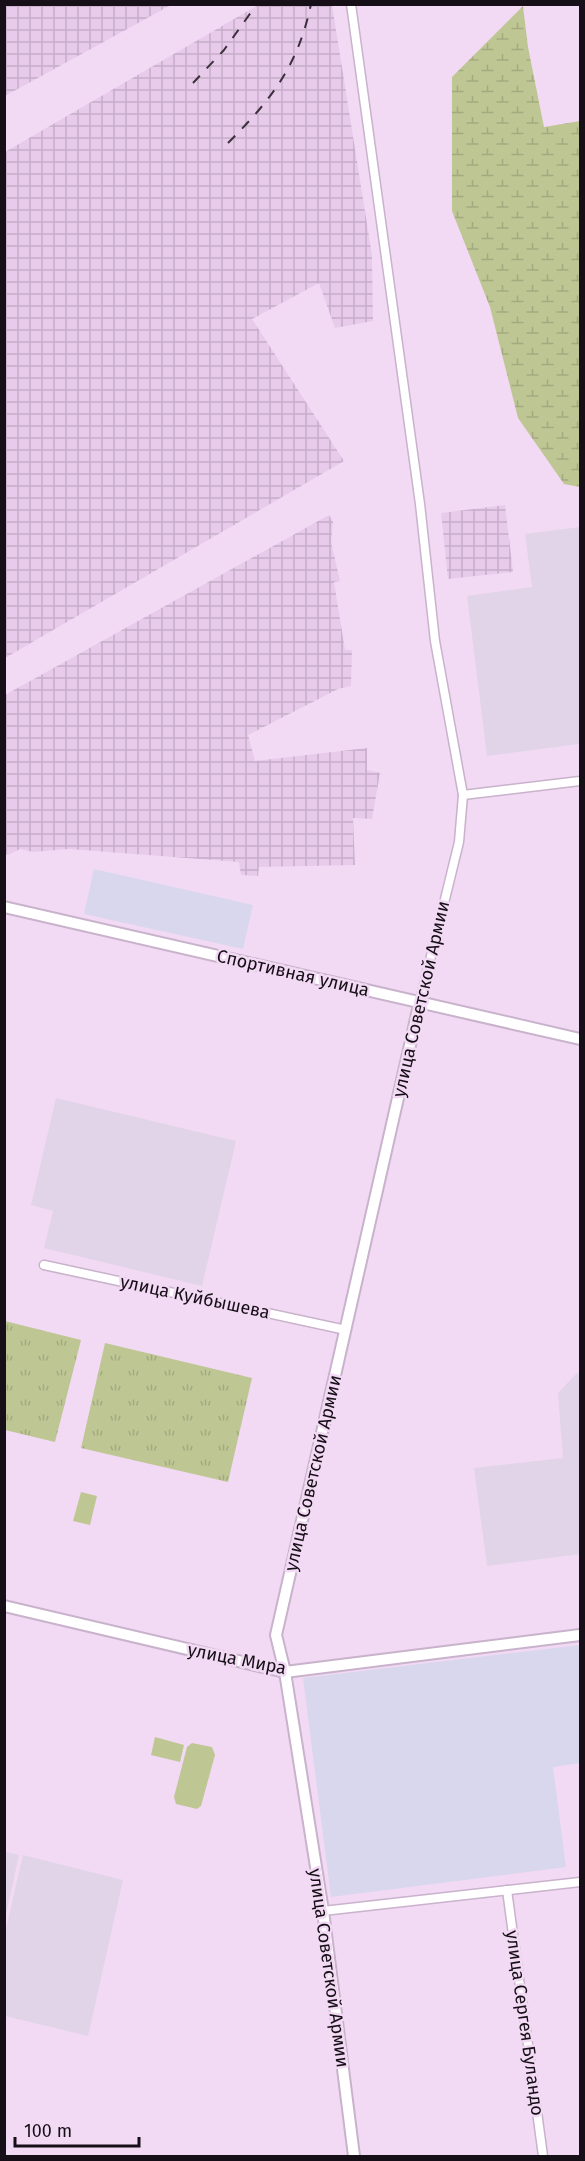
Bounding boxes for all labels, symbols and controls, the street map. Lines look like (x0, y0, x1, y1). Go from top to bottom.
street label: улица Советской Армии (388, 899, 454, 1099)
street label: Спортивная улица (215, 945, 371, 1001)
street label: улица Куйбышева (118, 1270, 272, 1324)
street label: улица Советской Армии (280, 1373, 346, 1573)
street label: улица Мира (186, 1639, 288, 1679)
street label: улица Советской Армии (304, 1867, 354, 2069)
street label: улица Сергея Буландо (501, 1929, 549, 2117)
scale bar (15, 2110, 140, 2148)
text: 100 m (24, 2120, 72, 2142)

